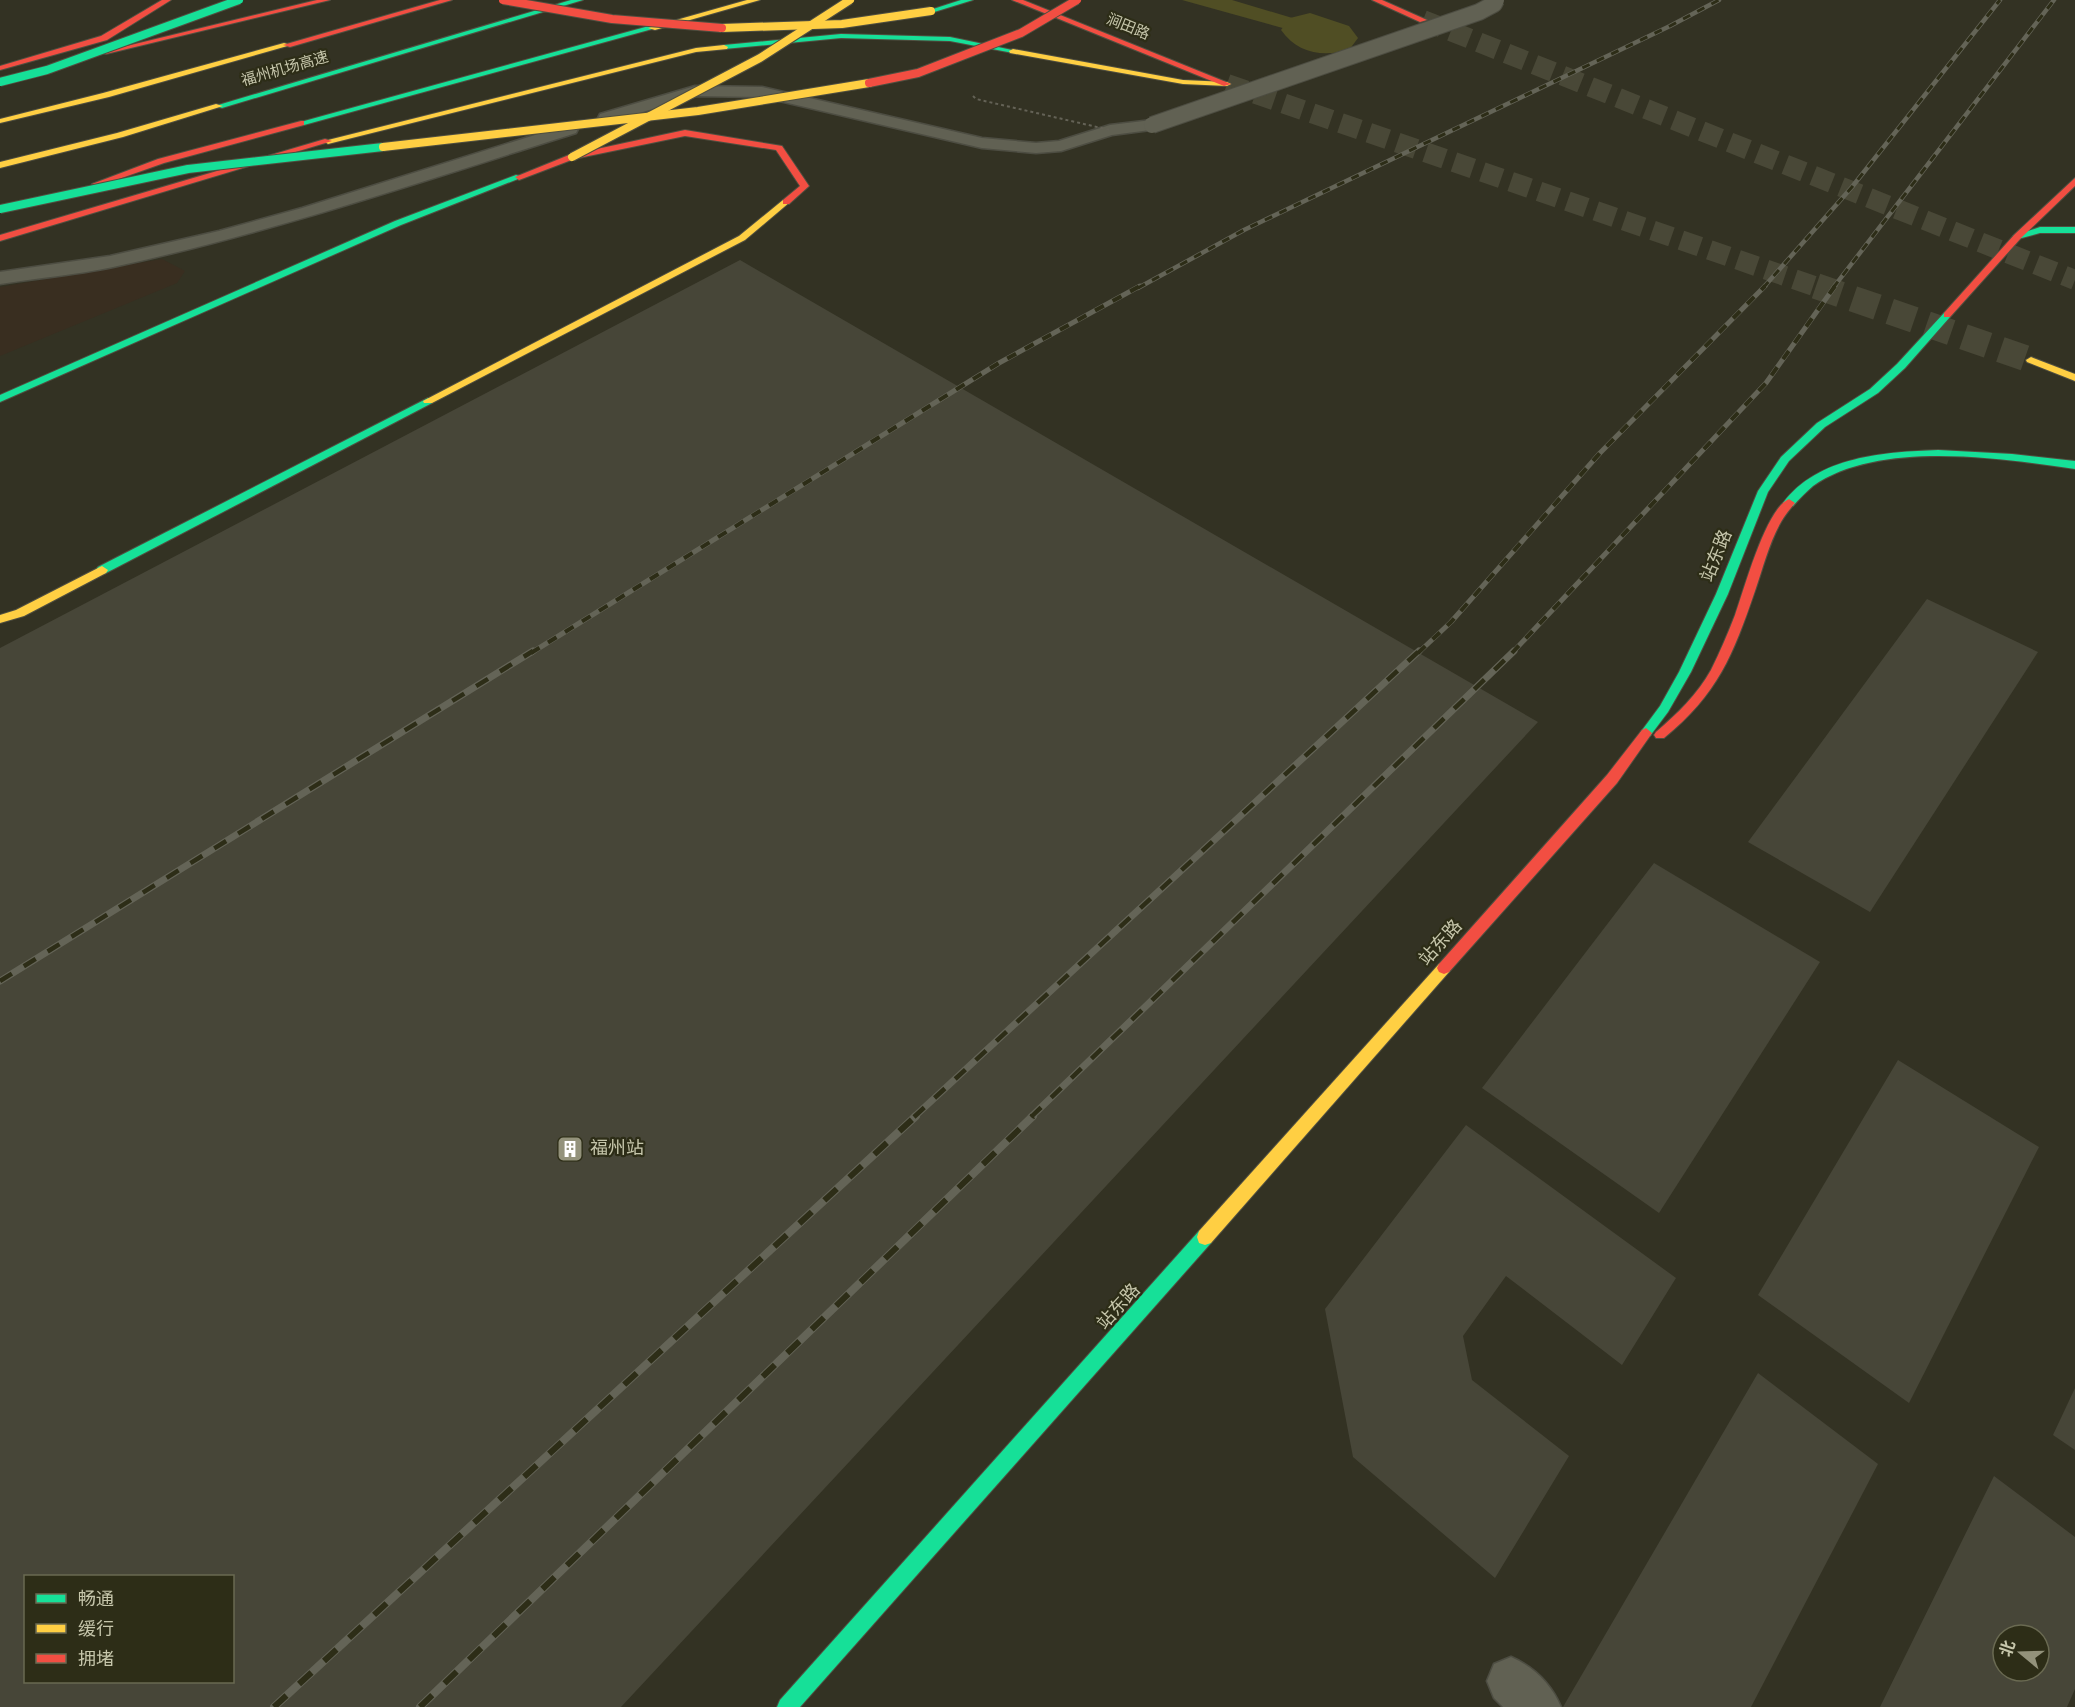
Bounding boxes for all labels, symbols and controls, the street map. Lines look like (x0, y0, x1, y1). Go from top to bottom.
street label: 涧田路 (1104, 11, 1152, 42)
street label: 福州机场高速 (239, 47, 330, 89)
street label: 站东路 (1697, 527, 1735, 584)
street label: 站东路 (1415, 916, 1466, 969)
building icon: 福州站 (555, 1134, 585, 1164)
place label: 福州站 (590, 1138, 644, 1158)
street label: 站东路 (1093, 1280, 1144, 1333)
legend (24, 1575, 234, 1683)
text: 畅通 (78, 1589, 114, 1609)
text: 缓行 (78, 1619, 114, 1639)
north arrow (1991, 1623, 2051, 1683)
text: 北 (1997, 1638, 2018, 1659)
text: 拥堵 (78, 1649, 114, 1669)

